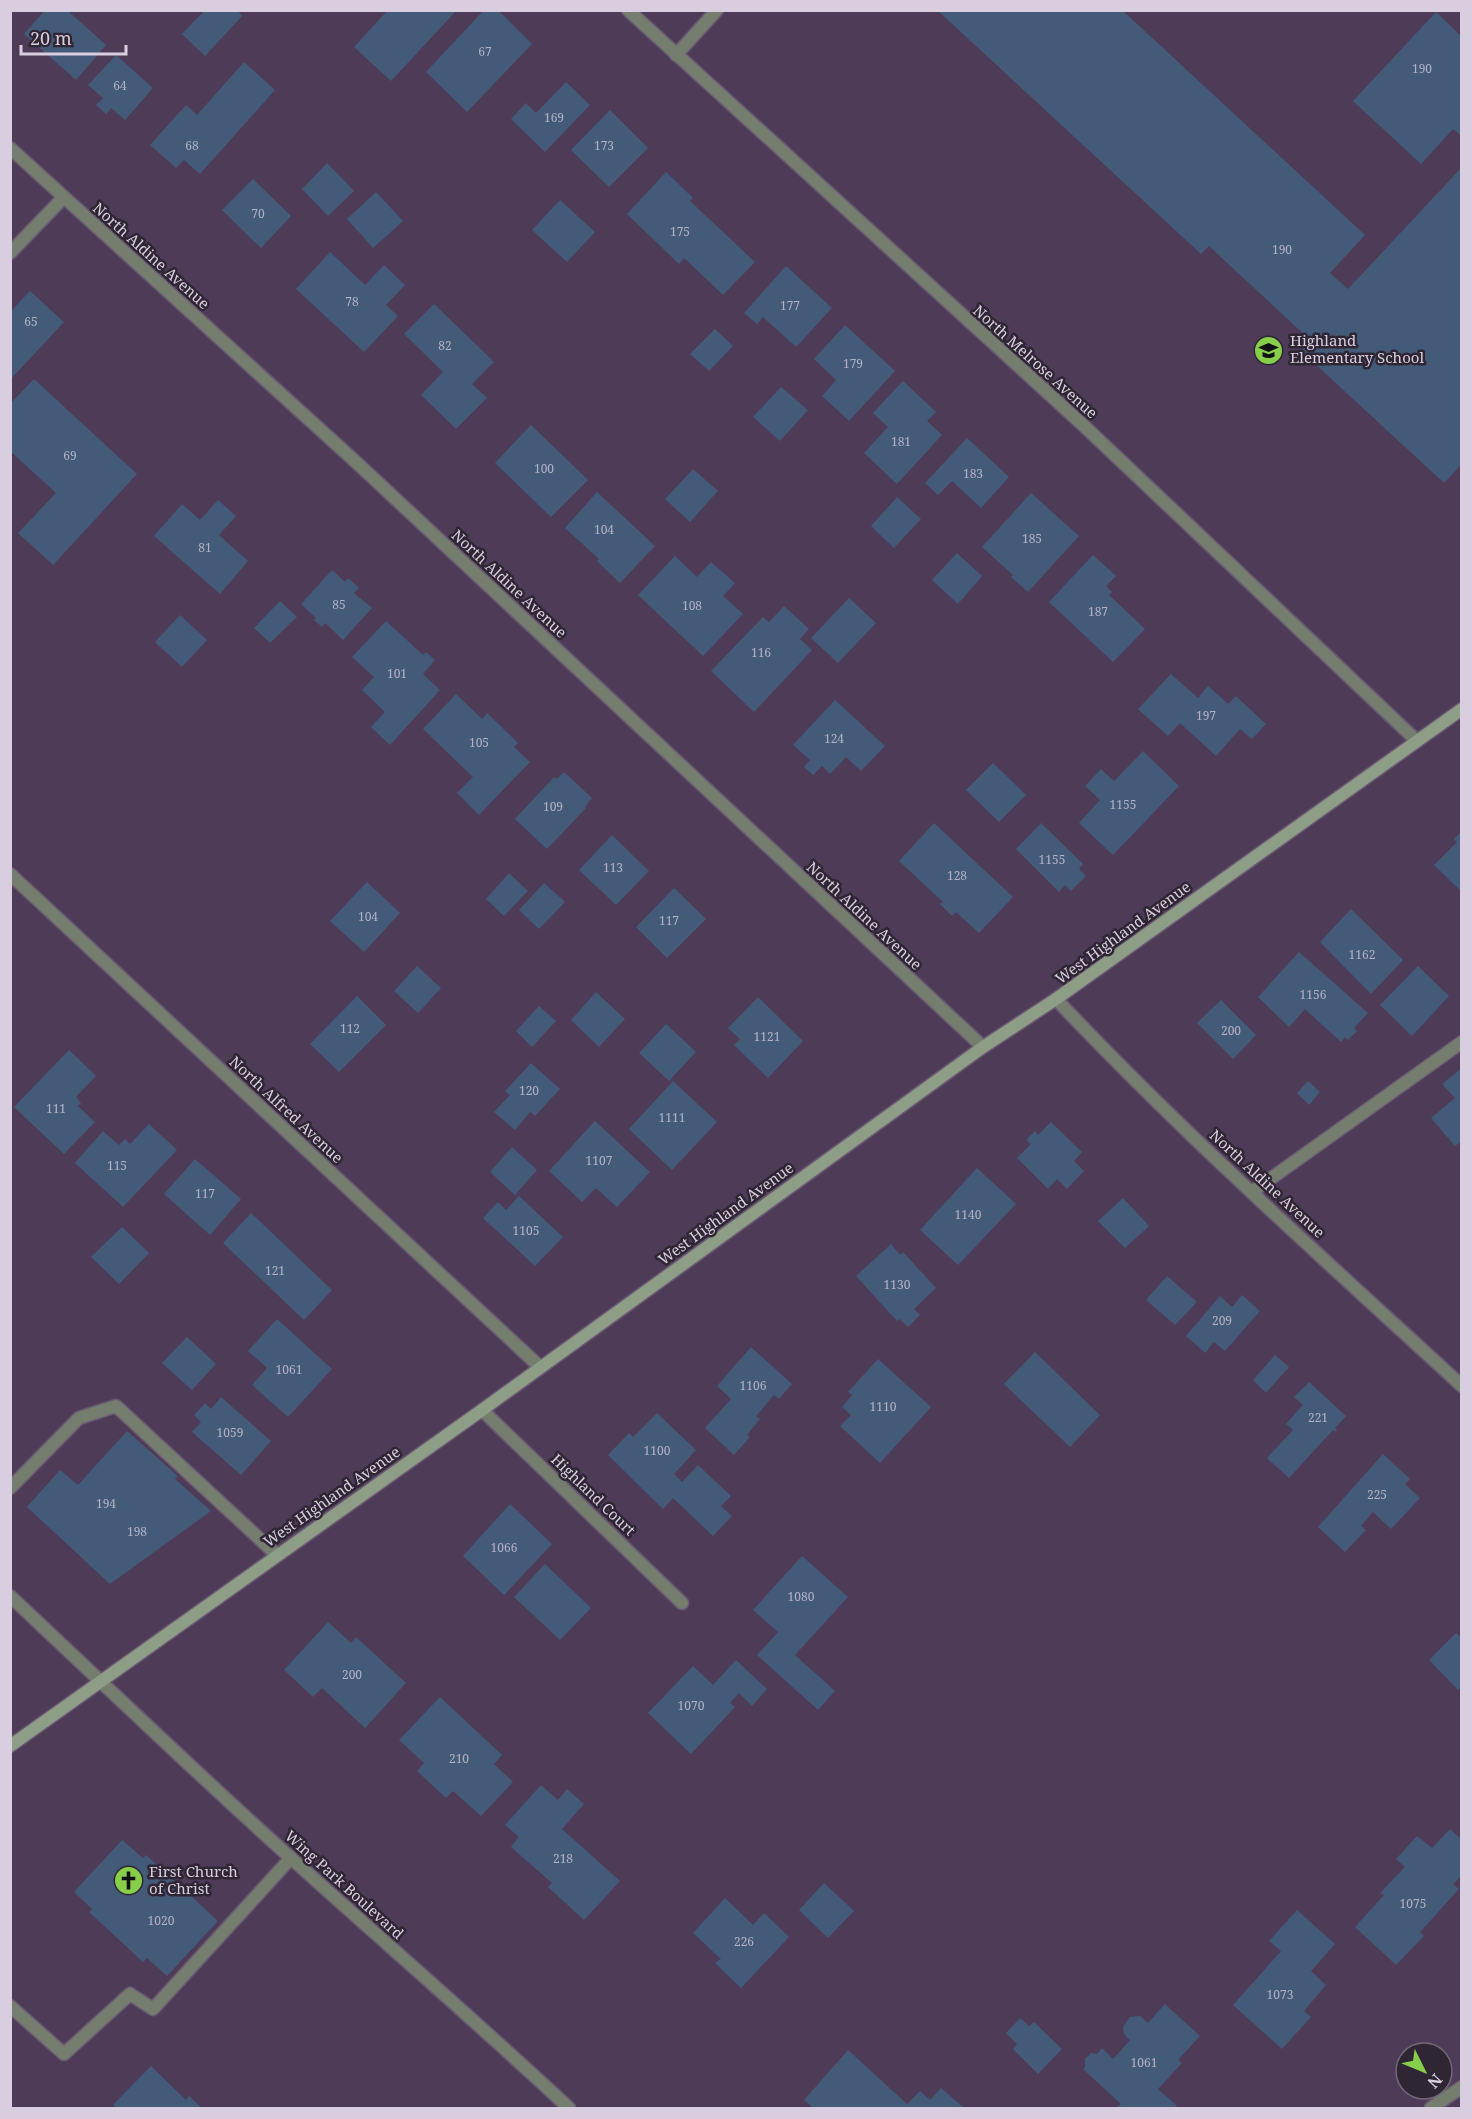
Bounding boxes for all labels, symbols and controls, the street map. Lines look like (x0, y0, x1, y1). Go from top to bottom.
scale bar (21, 18, 126, 56)
text: 20 m (30, 26, 72, 50)
house number: 67 (478, 43, 492, 60)
house number: 190 (1412, 60, 1432, 77)
house number: 64 (113, 77, 127, 94)
house number: 169 (544, 109, 564, 126)
house number: 68 (185, 137, 199, 154)
house number: 173 (594, 137, 614, 154)
street label: North Aldine Avenue (89, 198, 214, 313)
house number: 70 (251, 205, 265, 222)
house number: 175 (670, 223, 690, 240)
house number: 190 (1272, 241, 1292, 258)
house number: 78 (345, 293, 359, 310)
house number: 177 (780, 297, 800, 314)
street label: North Melrose Avenue (969, 300, 1102, 422)
house number: 65 (24, 313, 38, 330)
place label: Highland Elementary School (1290, 330, 1424, 367)
school or university icon: Highland Elementary School (1253, 334, 1285, 366)
house number: 82 (438, 337, 452, 354)
house number: 179 (843, 355, 863, 372)
house number: 181 (891, 433, 911, 450)
house number: 69 (63, 447, 77, 464)
house number: 100 (534, 460, 554, 477)
house number: 183 (963, 465, 983, 482)
house number: 104 (594, 521, 614, 538)
street label: North Aldine Avenue (448, 525, 571, 642)
house number: 185 (1022, 530, 1042, 547)
house number: 81 (198, 539, 212, 556)
house number: 85 (332, 596, 346, 613)
house number: 108 (682, 597, 702, 614)
house number: 187 (1088, 603, 1108, 620)
house number: 116 (751, 644, 771, 661)
house number: 101 (387, 665, 407, 682)
house number: 197 (1196, 707, 1216, 724)
house number: 124 (824, 730, 844, 747)
house number: 105 (469, 734, 489, 751)
house number: 1155 (1110, 796, 1136, 813)
house number: 109 (543, 798, 563, 815)
house number: 1155 (1039, 851, 1065, 868)
street label: North Aldine Avenue (803, 857, 926, 974)
house number: 113 (603, 859, 623, 876)
house number: 128 (947, 867, 967, 884)
street label: West Highland Avenue (1051, 876, 1194, 988)
house number: 104 (358, 908, 378, 925)
house number: 117 (659, 912, 679, 929)
house number: 1162 (1349, 946, 1375, 963)
house number: 1156 (1300, 986, 1327, 1003)
house number: 112 (340, 1020, 360, 1037)
house number: 200 (1221, 1022, 1241, 1039)
house number: 1121 (754, 1028, 780, 1045)
street label: North Alfred Avenue (226, 1051, 348, 1167)
house number: 120 (519, 1082, 539, 1099)
house number: 111 (46, 1100, 66, 1117)
house number: 1111 (659, 1109, 685, 1126)
street label: North Aldine Avenue (1206, 1125, 1329, 1242)
house number: 1107 (586, 1152, 613, 1169)
house number: 115 (107, 1157, 127, 1174)
street label: West Highland Avenue (654, 1157, 797, 1269)
house number: 117 (195, 1185, 215, 1202)
house number: 1140 (955, 1206, 982, 1223)
house number: 1105 (513, 1222, 539, 1239)
house number: 121 (265, 1262, 285, 1279)
house number: 1130 (884, 1276, 911, 1293)
house number: 209 (1212, 1312, 1232, 1329)
house number: 1061 (276, 1361, 302, 1378)
house number: 1106 (740, 1377, 767, 1394)
house number: 1110 (870, 1398, 897, 1415)
house number: 221 (1308, 1409, 1328, 1426)
house number: 1059 (217, 1424, 243, 1441)
street label: West Highland Avenue (259, 1441, 404, 1551)
house number: 1100 (644, 1442, 671, 1459)
street label: Highland Court (547, 1449, 640, 1540)
house number: 225 (1367, 1486, 1387, 1503)
house number: 194 (96, 1495, 116, 1512)
house number: 198 (127, 1523, 147, 1540)
house number: 1066 (491, 1539, 518, 1556)
house number: 1080 (788, 1588, 815, 1605)
house number: 200 (342, 1666, 362, 1683)
house number: 1070 (678, 1697, 705, 1714)
house number: 210 (449, 1750, 469, 1767)
street label: Wing Park Boulevard (281, 1825, 408, 1943)
house number: 218 (553, 1850, 573, 1867)
place label: First Church of Christ (149, 1861, 238, 1898)
church icon: First Church of Christ (112, 1865, 144, 1897)
house number: 1075 (1400, 1895, 1426, 1912)
house number: 1020 (148, 1912, 175, 1929)
house number: 226 (734, 1933, 754, 1950)
house number: 1073 (1267, 1986, 1294, 2003)
north arrow (1394, 2041, 1454, 2101)
house number: 1061 (1131, 2054, 1157, 2071)
text: N (1422, 2069, 1447, 2094)

